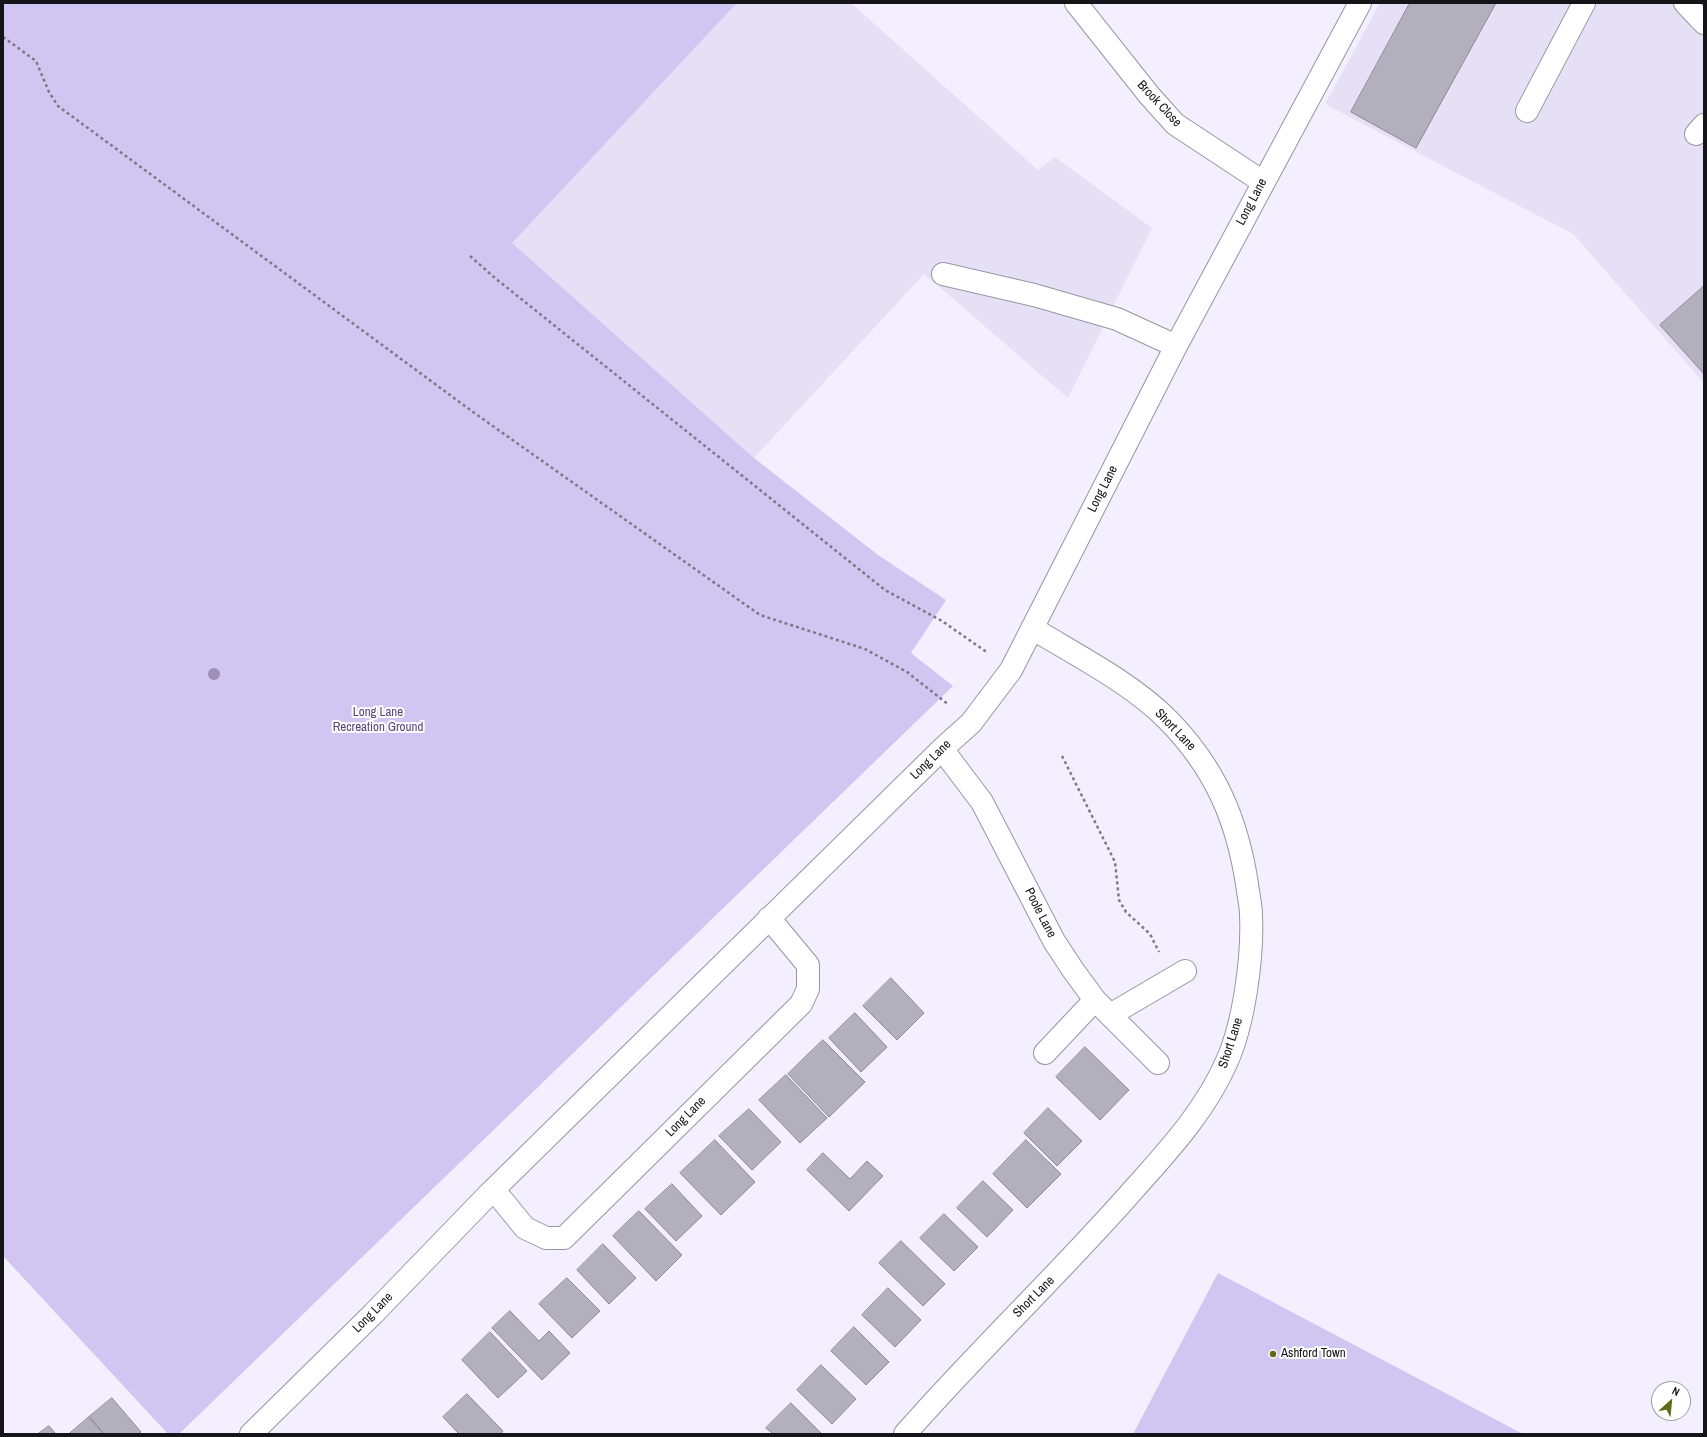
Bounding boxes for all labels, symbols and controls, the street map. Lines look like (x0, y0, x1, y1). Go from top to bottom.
street label: Brook Close (1133, 77, 1185, 131)
street label: Long Lane (1233, 176, 1271, 228)
street label: Long Lane (1085, 463, 1121, 515)
park label: Long Lane Recreation Ground (333, 705, 423, 736)
street label: Short Lane (1151, 706, 1199, 754)
street label: Long Lane (907, 737, 955, 783)
street label: Poole Lane (1021, 885, 1059, 941)
street label: Short Lane (1216, 1016, 1246, 1070)
street label: Long Lane (663, 1094, 709, 1140)
street label: Short Lane (1010, 1273, 1058, 1321)
street label: Long Lane (350, 1290, 396, 1336)
place label: Ashford Town (1281, 1346, 1346, 1362)
marker: Ashford Town (1268, 1349, 1278, 1359)
north arrow (1651, 1381, 1691, 1421)
text: N (1670, 1383, 1682, 1399)

